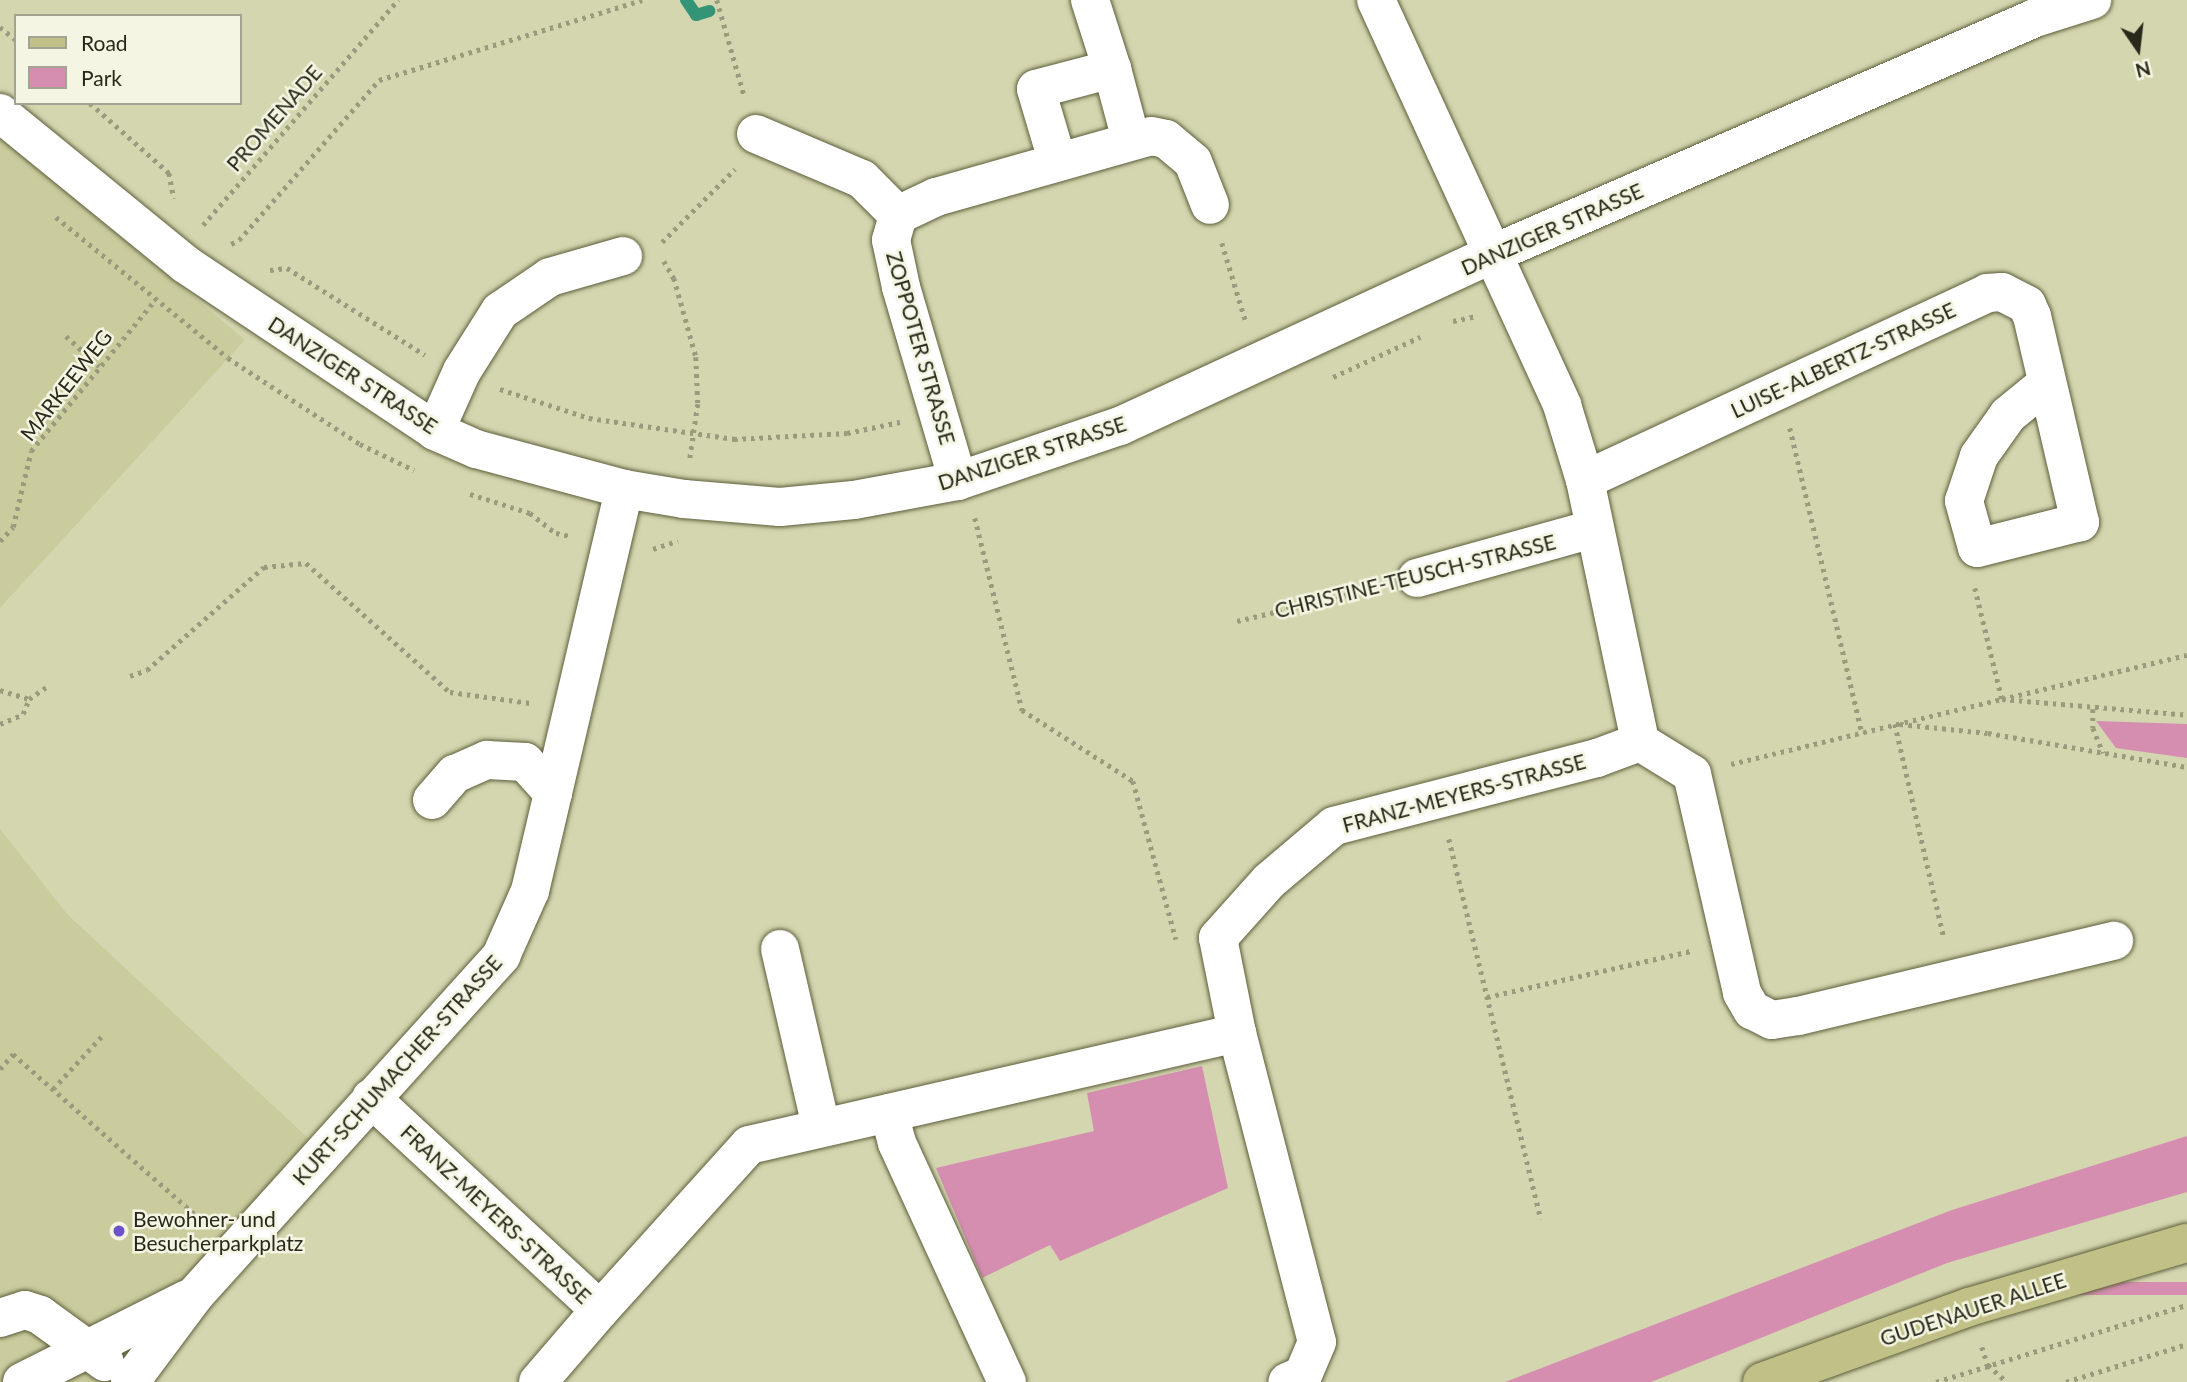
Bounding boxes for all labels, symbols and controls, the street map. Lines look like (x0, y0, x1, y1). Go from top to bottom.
legend (14, 14, 242, 105)
north arrow (2103, 14, 2173, 84)
text: Road (81, 30, 128, 55)
text: N (2133, 57, 2153, 83)
street label: PROMENADE (221, 60, 327, 176)
text: Park (81, 65, 122, 90)
street label: DANZIGER STRASSE (1457, 178, 1647, 280)
street label: ZOPPOTER STRASSE (881, 249, 961, 447)
street label: LUISE-ALBERTZ-STRASSE (1727, 297, 1959, 423)
street label: DANZIGER STRASSE (264, 311, 442, 439)
street label: MARKEEWEG (15, 324, 117, 446)
street label: DANZIGER STRASSE (935, 411, 1129, 495)
street label: CHRISTINE-TEUSCH-STRASSE (1272, 529, 1558, 623)
street label: FRANZ-MEYERS-STRASSE (1340, 748, 1588, 838)
street label: KURT-SCHUMACHER-STRASSE (287, 950, 507, 1190)
street label: FRANZ-MEYERS-STRASSE (396, 1119, 596, 1309)
place label: Bewohner- und Besucherparkplatz (133, 1206, 303, 1256)
marker: Bewohner- und Besucherparkplatz (111, 1223, 127, 1239)
street label: GUDENAUER ALLEE (1876, 1267, 2070, 1351)

